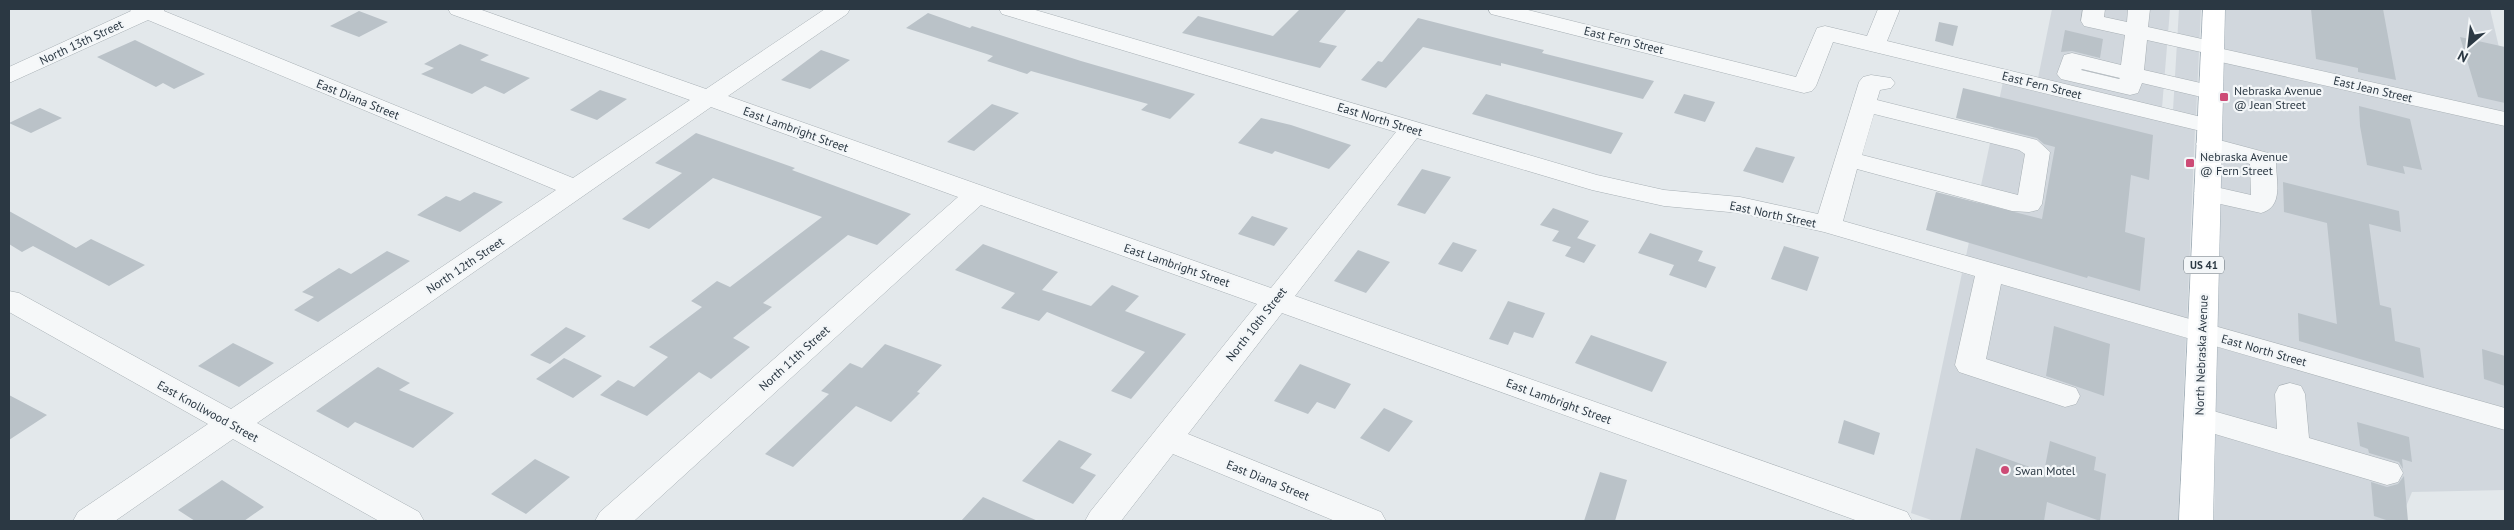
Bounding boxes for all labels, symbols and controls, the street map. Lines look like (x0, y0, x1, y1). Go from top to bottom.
street label: North 13th Street (37, 16, 125, 68)
north arrow (2444, 20, 2494, 70)
street label: East Fern Street (1583, 23, 1665, 57)
text: N (2455, 46, 2471, 67)
street label: East Fern Street (2001, 68, 2083, 102)
street label: East Jean Street (2332, 73, 2414, 105)
street label: East Diana Street (314, 76, 402, 122)
place label: Nebraska Avenue @ Jean Street (2234, 83, 2322, 112)
marker: Nebraska Avenue @ Jean Street (2218, 91, 2230, 103)
street label: East North Street (1336, 99, 1424, 139)
street label: East Lambright Street (741, 103, 851, 155)
place label: Nebraska Avenue @ Fern Street (2200, 149, 2288, 178)
marker: Nebraska Avenue @ Fern Street (2184, 157, 2196, 169)
street label: East North Street (1728, 198, 1818, 230)
street label: North 12th Street (423, 234, 507, 296)
street label: East Lambright Street (1122, 240, 1232, 290)
road number: US 41 (2184, 256, 2224, 274)
street label: North 10th Street (1222, 284, 1290, 364)
street label: North Nebraska Avenue (2191, 295, 2211, 415)
street label: North 11th Street (755, 322, 833, 394)
street label: East North Street (2220, 331, 2308, 369)
street label: East Lambright Street (1504, 375, 1614, 427)
street label: East Knollwood Street (155, 377, 261, 445)
street label: East Diana Street (1224, 457, 1312, 503)
place label: Swan Motel (2015, 463, 2076, 478)
marker: Swan Motel (1999, 464, 2011, 476)

